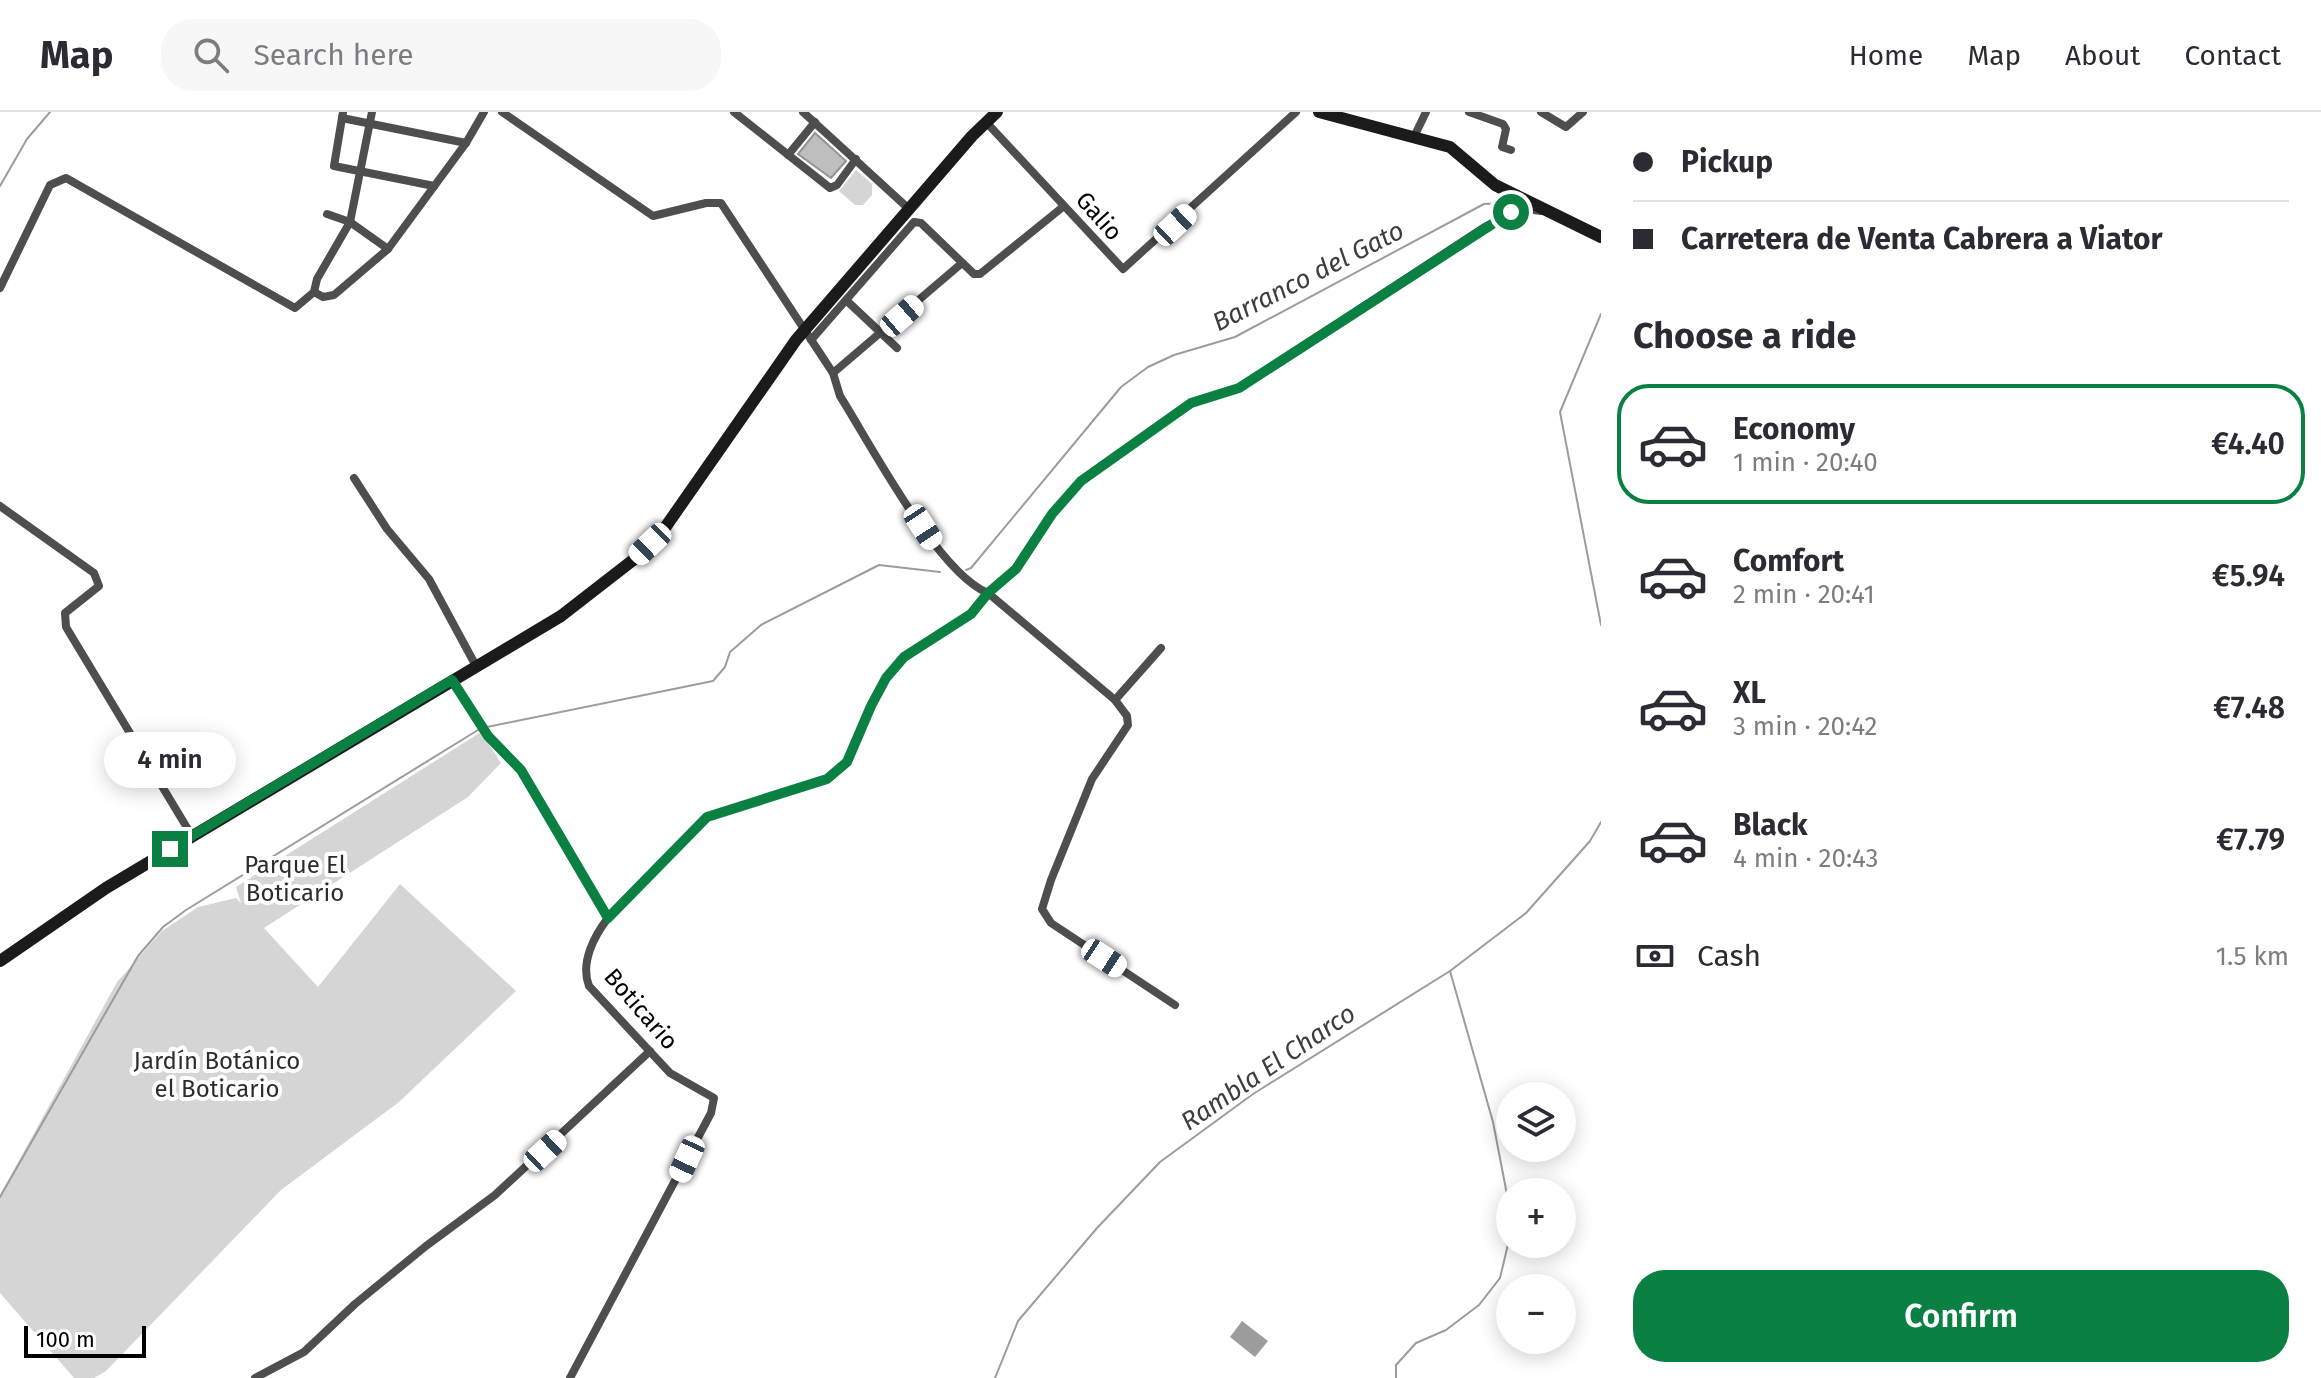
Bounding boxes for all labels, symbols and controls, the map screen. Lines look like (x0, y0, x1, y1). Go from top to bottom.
search box (161, 19, 721, 91)
text: Map (40, 32, 113, 78)
icon: search (189, 33, 233, 77)
text: Search here (253, 37, 414, 73)
text: Home (1849, 39, 1923, 72)
text: Map (1967, 39, 2021, 72)
text: About (2065, 39, 2140, 72)
text: Contact (2184, 39, 2281, 72)
text: Pickup (1681, 144, 1773, 180)
street label: Galio (1070, 186, 1128, 246)
route start (1493, 194, 1529, 230)
car (1149, 200, 1201, 250)
water label: Barranco del Gato (1207, 215, 1409, 338)
text: Carretera de Venta Cabrera a Viator (1681, 221, 2163, 257)
car (876, 291, 928, 341)
text: Choose a ride (1633, 314, 1856, 358)
icon: car (1637, 408, 1709, 480)
text: Economy (1733, 411, 1855, 447)
text: €4.40 (2211, 426, 2285, 462)
text: 1 min · 20:40 (1733, 447, 1878, 478)
car (900, 500, 946, 554)
car (624, 519, 676, 569)
icon: car (1637, 540, 1709, 612)
text: Comfort (1733, 543, 1844, 579)
text: €5.94 (2212, 558, 2285, 594)
text: 2 min · 20:41 (1733, 579, 1875, 610)
icon: car (1637, 672, 1709, 744)
text: XL (1733, 675, 1766, 711)
text: €7.48 (2213, 690, 2285, 726)
text: 3 min · 20:42 (1733, 711, 1877, 742)
callout: 4 min (104, 733, 236, 789)
text: 4 min (137, 744, 203, 775)
icon: car (1637, 804, 1709, 876)
text: Black (1733, 807, 1808, 843)
text: €7.79 (2216, 822, 2285, 858)
route end (152, 831, 188, 867)
text: 4 min · 20:43 (1733, 843, 1878, 874)
park label: Parque El Boticario (244, 851, 346, 907)
icon: cash (1633, 934, 1677, 978)
car (1077, 935, 1131, 981)
text: Cash (1697, 938, 1761, 974)
text: 1.5 km (2216, 941, 2289, 972)
street label: Boticario (598, 963, 684, 1055)
water label: Rambla El Charco (1175, 998, 1361, 1137)
park label: Jardín Botánico el Boticario (134, 1047, 300, 1103)
map controls (1496, 1082, 1576, 1354)
button: layers (1496, 1082, 1576, 1162)
car (519, 1126, 571, 1176)
car (666, 1132, 708, 1186)
button: + (1496, 1178, 1576, 1258)
button: Confirm (1633, 1270, 2289, 1362)
button: − (1496, 1274, 1576, 1354)
scale bar (24, 1322, 146, 1358)
text: 100 m (36, 1326, 95, 1353)

